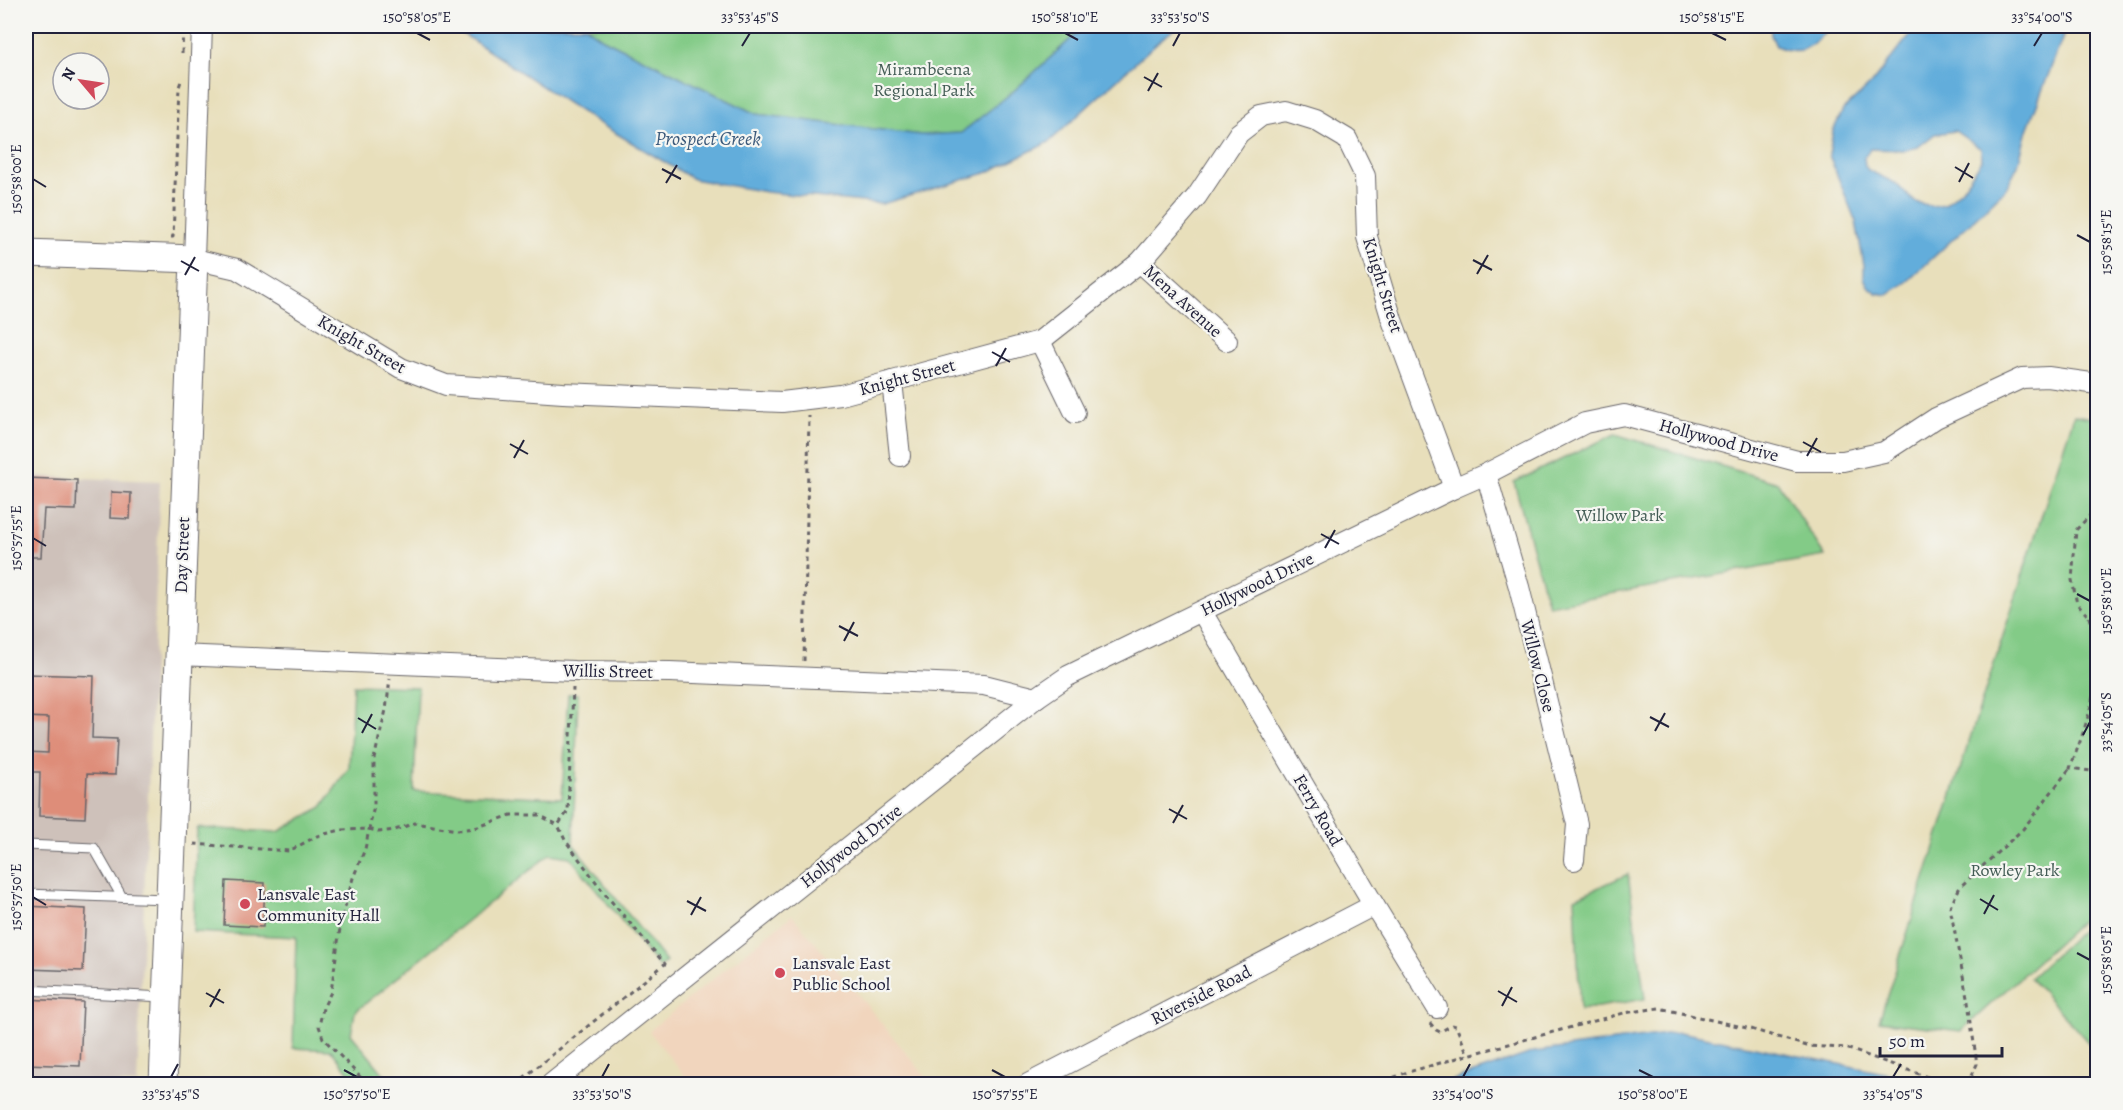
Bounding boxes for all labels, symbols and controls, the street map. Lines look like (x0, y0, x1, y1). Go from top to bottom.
text: 150°58'05"E (383, 7, 451, 27)
text: 33°53'45"S (721, 7, 779, 27)
text: 150°58'10"E (1032, 7, 1098, 27)
text: 33°53'50"S (1150, 7, 1210, 27)
text: 150°58'15"E (1679, 7, 1745, 27)
text: 33°54'00"S (2011, 7, 2073, 27)
north arrow (51, 51, 111, 111)
park label: Mirambeena Regional Park (873, 57, 975, 102)
text: N (56, 63, 81, 85)
water label: Prospect Creek (655, 125, 761, 152)
text: 150°58'00"E (6, 144, 26, 214)
text: 150°58'15"E (2096, 209, 2116, 275)
street label: Knight Street (1357, 234, 1409, 336)
street label: Mena Avenue (1138, 259, 1228, 343)
street label: Knight Street (313, 309, 411, 379)
street label: Knight Street (856, 353, 958, 401)
street label: Hollywood Drive (1657, 412, 1781, 468)
park label: Willow Park (1575, 503, 1664, 527)
text: 150°57'55"E (6, 505, 26, 571)
street label: Day Street (169, 516, 195, 594)
street label: Hollywood Drive (1196, 546, 1318, 622)
text: 150°58'10"E (2096, 568, 2116, 634)
street label: Willow Close (1515, 616, 1561, 715)
street label: Willis Street (562, 658, 653, 684)
text: 33°54'05"S (2096, 692, 2116, 752)
street label: Ferry Road (1288, 770, 1348, 851)
street label: Hollywood Drive (795, 799, 907, 893)
park label: Rowley Park (1970, 858, 2060, 882)
text: 150°57'50"E (6, 863, 26, 931)
place label: Lansvale East Community Hall (257, 882, 380, 927)
marker: Lansvale East Community Hall (238, 897, 252, 911)
text: 150°58'05"E (2096, 926, 2116, 994)
place label: Lansvale East Public School (792, 951, 891, 996)
street label: Riverside Road (1147, 959, 1256, 1031)
marker: Lansvale East Public School (773, 966, 787, 980)
scale bar (1880, 1020, 2002, 1058)
text: 50 m (1889, 1029, 1925, 1053)
text: 33°53'45"S (142, 1084, 200, 1104)
text: 150°57'50"E (323, 1084, 391, 1104)
text: 33°53'50"S (572, 1084, 632, 1104)
text: 150°57'55"E (972, 1084, 1038, 1104)
text: 33°54'00"S (1432, 1084, 1494, 1104)
text: 150°58'00"E (1618, 1084, 1688, 1104)
text: 33°54'05"S (1863, 1084, 1923, 1104)

